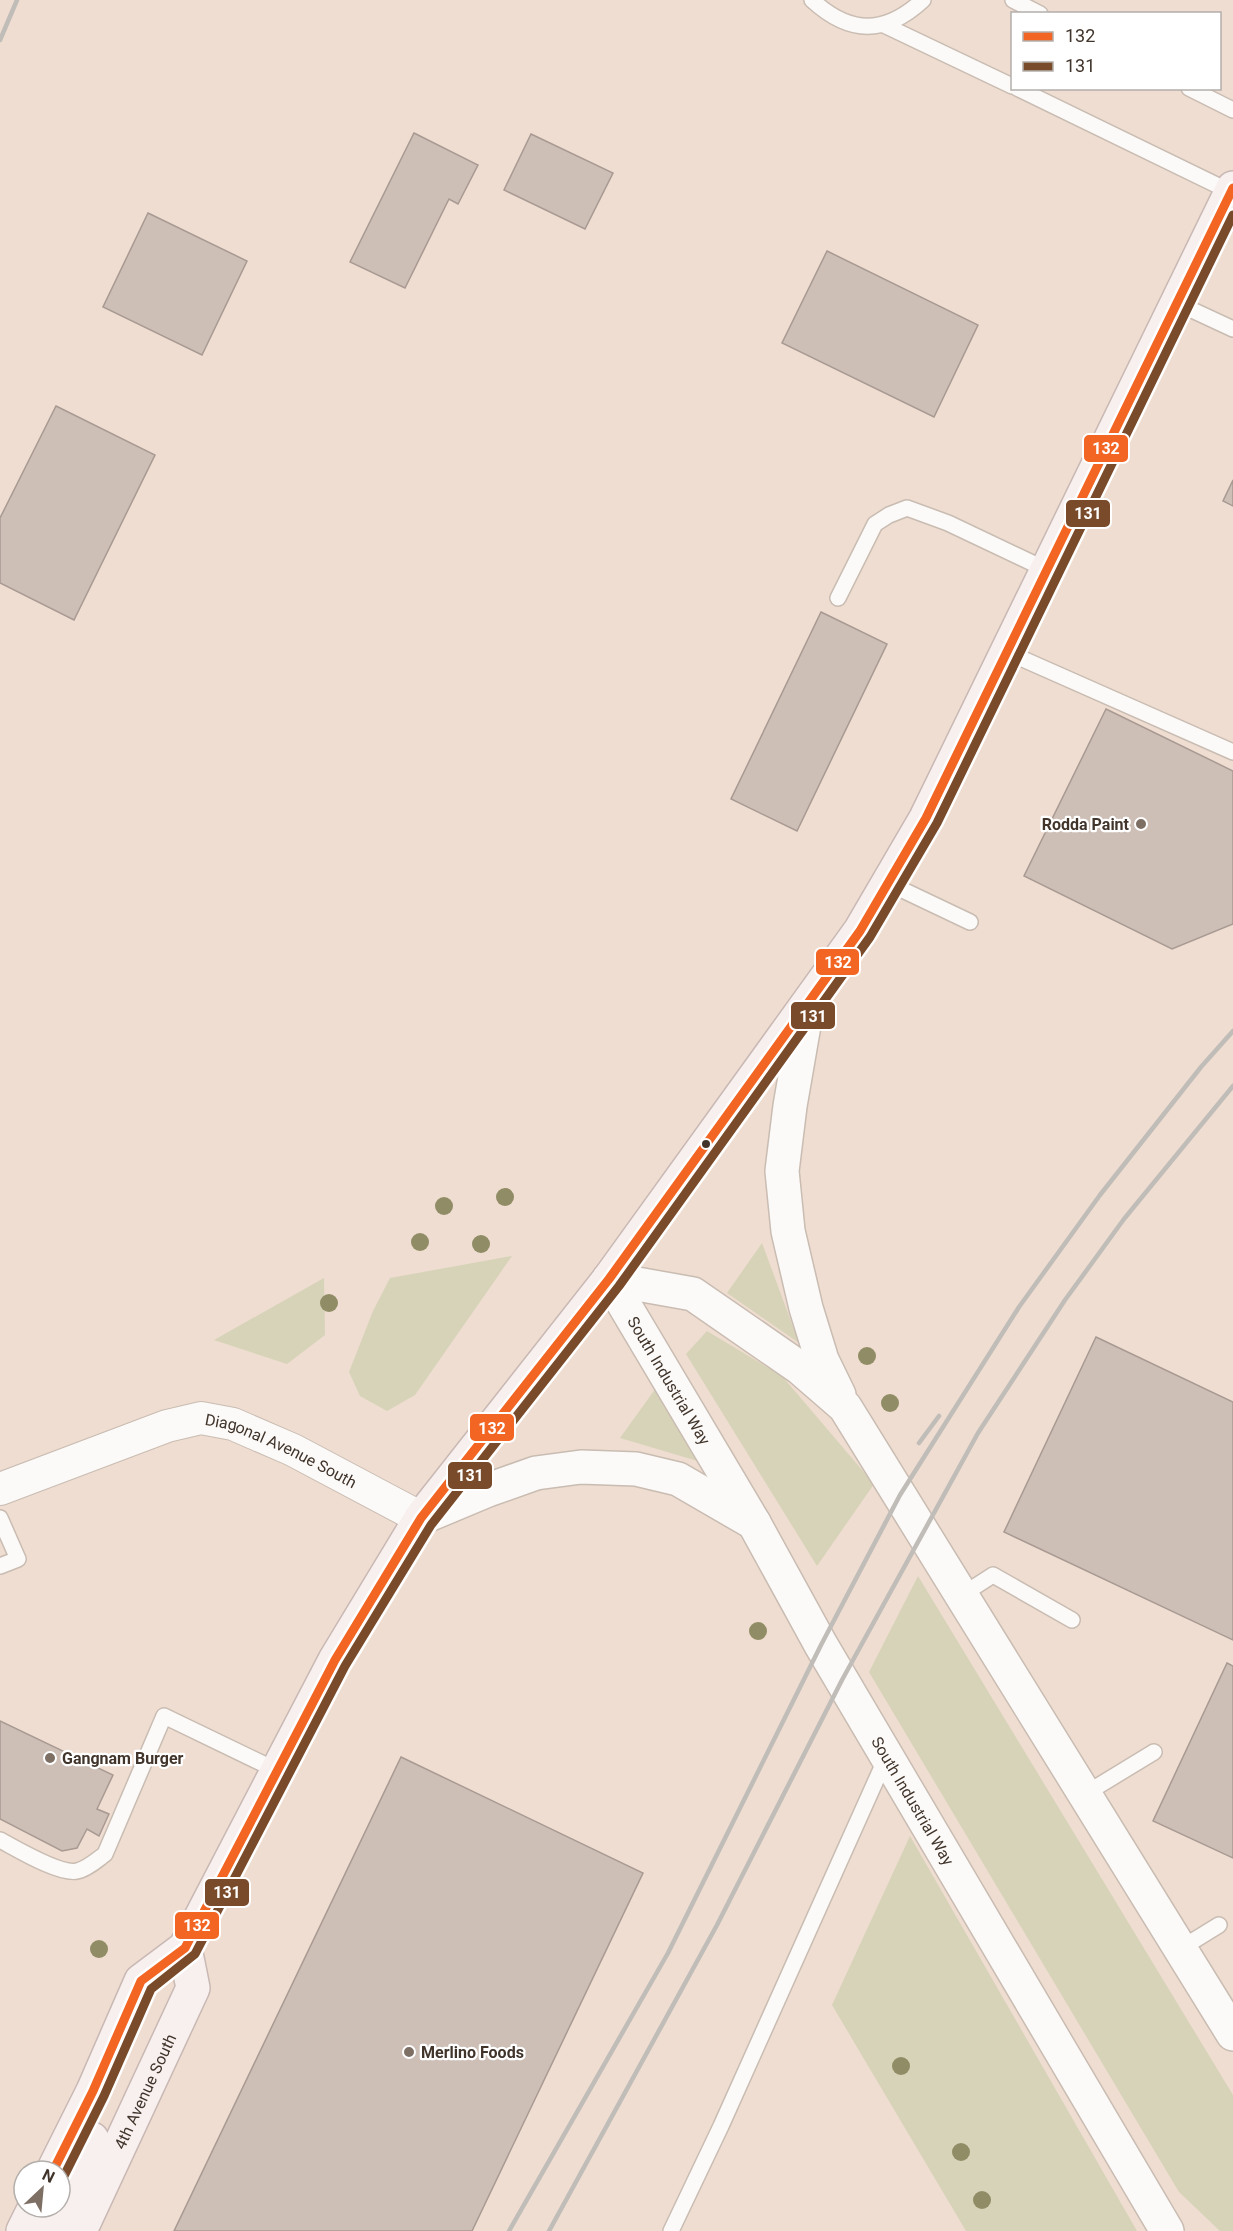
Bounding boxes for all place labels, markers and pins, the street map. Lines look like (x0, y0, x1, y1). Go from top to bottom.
place label: Rodda Paint (1042, 815, 1130, 834)
marker: Rodda Paint (1134, 817, 1148, 831)
unlabelled marker (700, 1138, 712, 1150)
place label: Gangnam Burger (62, 1749, 184, 1768)
marker: Gangnam Burger (43, 1751, 57, 1765)
place label: Merlino Foods (421, 2043, 524, 2062)
marker: Merlino Foods (402, 2045, 416, 2059)

